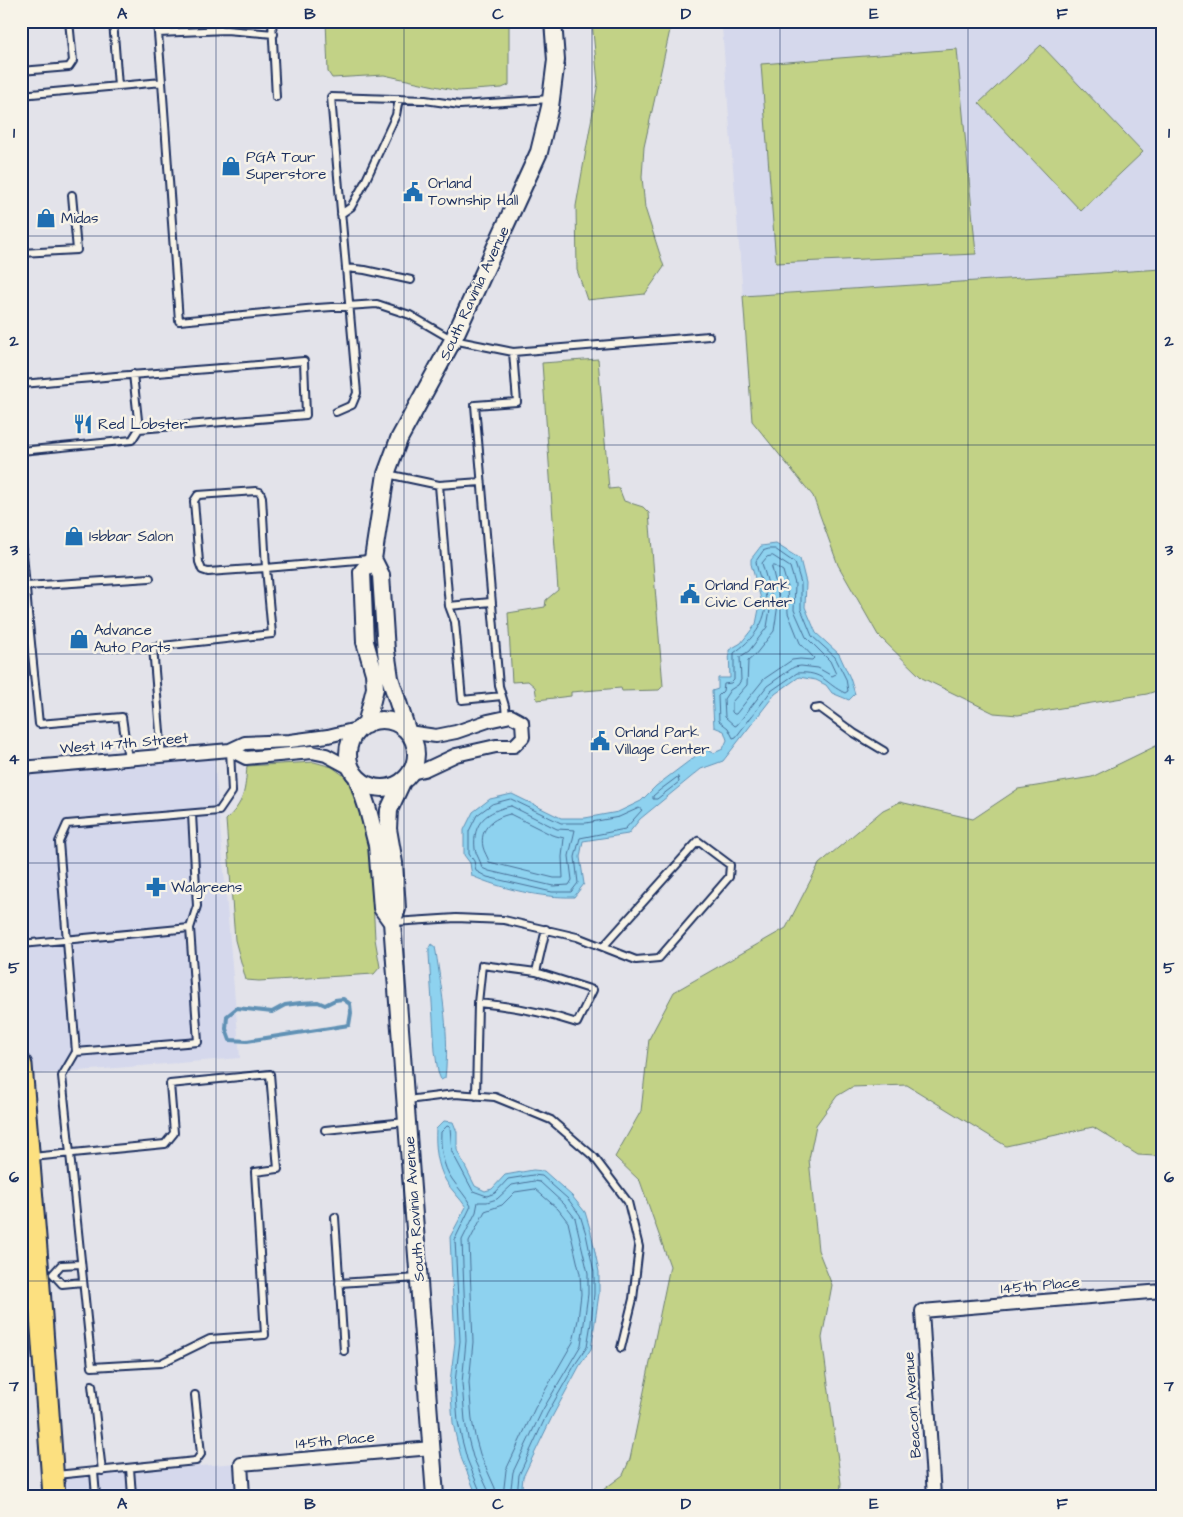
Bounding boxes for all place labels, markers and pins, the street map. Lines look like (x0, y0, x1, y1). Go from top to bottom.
place label: PGA Tour Superstore (246, 147, 326, 185)
shop icon: PGA Tour Superstore (220, 155, 242, 177)
place label: Orland Township Hall (428, 173, 518, 211)
public building icon: Orland Township Hall (402, 181, 424, 203)
shop icon: Midas (35, 207, 57, 229)
place label: Midas (61, 208, 99, 229)
restaurant icon: Red Lobster (72, 413, 94, 435)
place label: Red Lobster (98, 414, 188, 435)
shop icon: Isbbar Salon (63, 525, 85, 547)
place label: Isbbar Salon (89, 526, 174, 547)
place label: Orland Park Civic Center (705, 575, 792, 613)
public building icon: Orland Park Civic Center (679, 583, 701, 605)
place label: Advance Auto Parts (94, 620, 171, 658)
shop icon: Advance Auto Parts (68, 628, 90, 650)
place label: Orland Park Village Center (615, 722, 710, 761)
public building icon: Orland Park Village Center (589, 730, 611, 752)
pharmacy icon: Walgreens (145, 876, 167, 898)
place label: Walgreens (171, 877, 243, 899)

